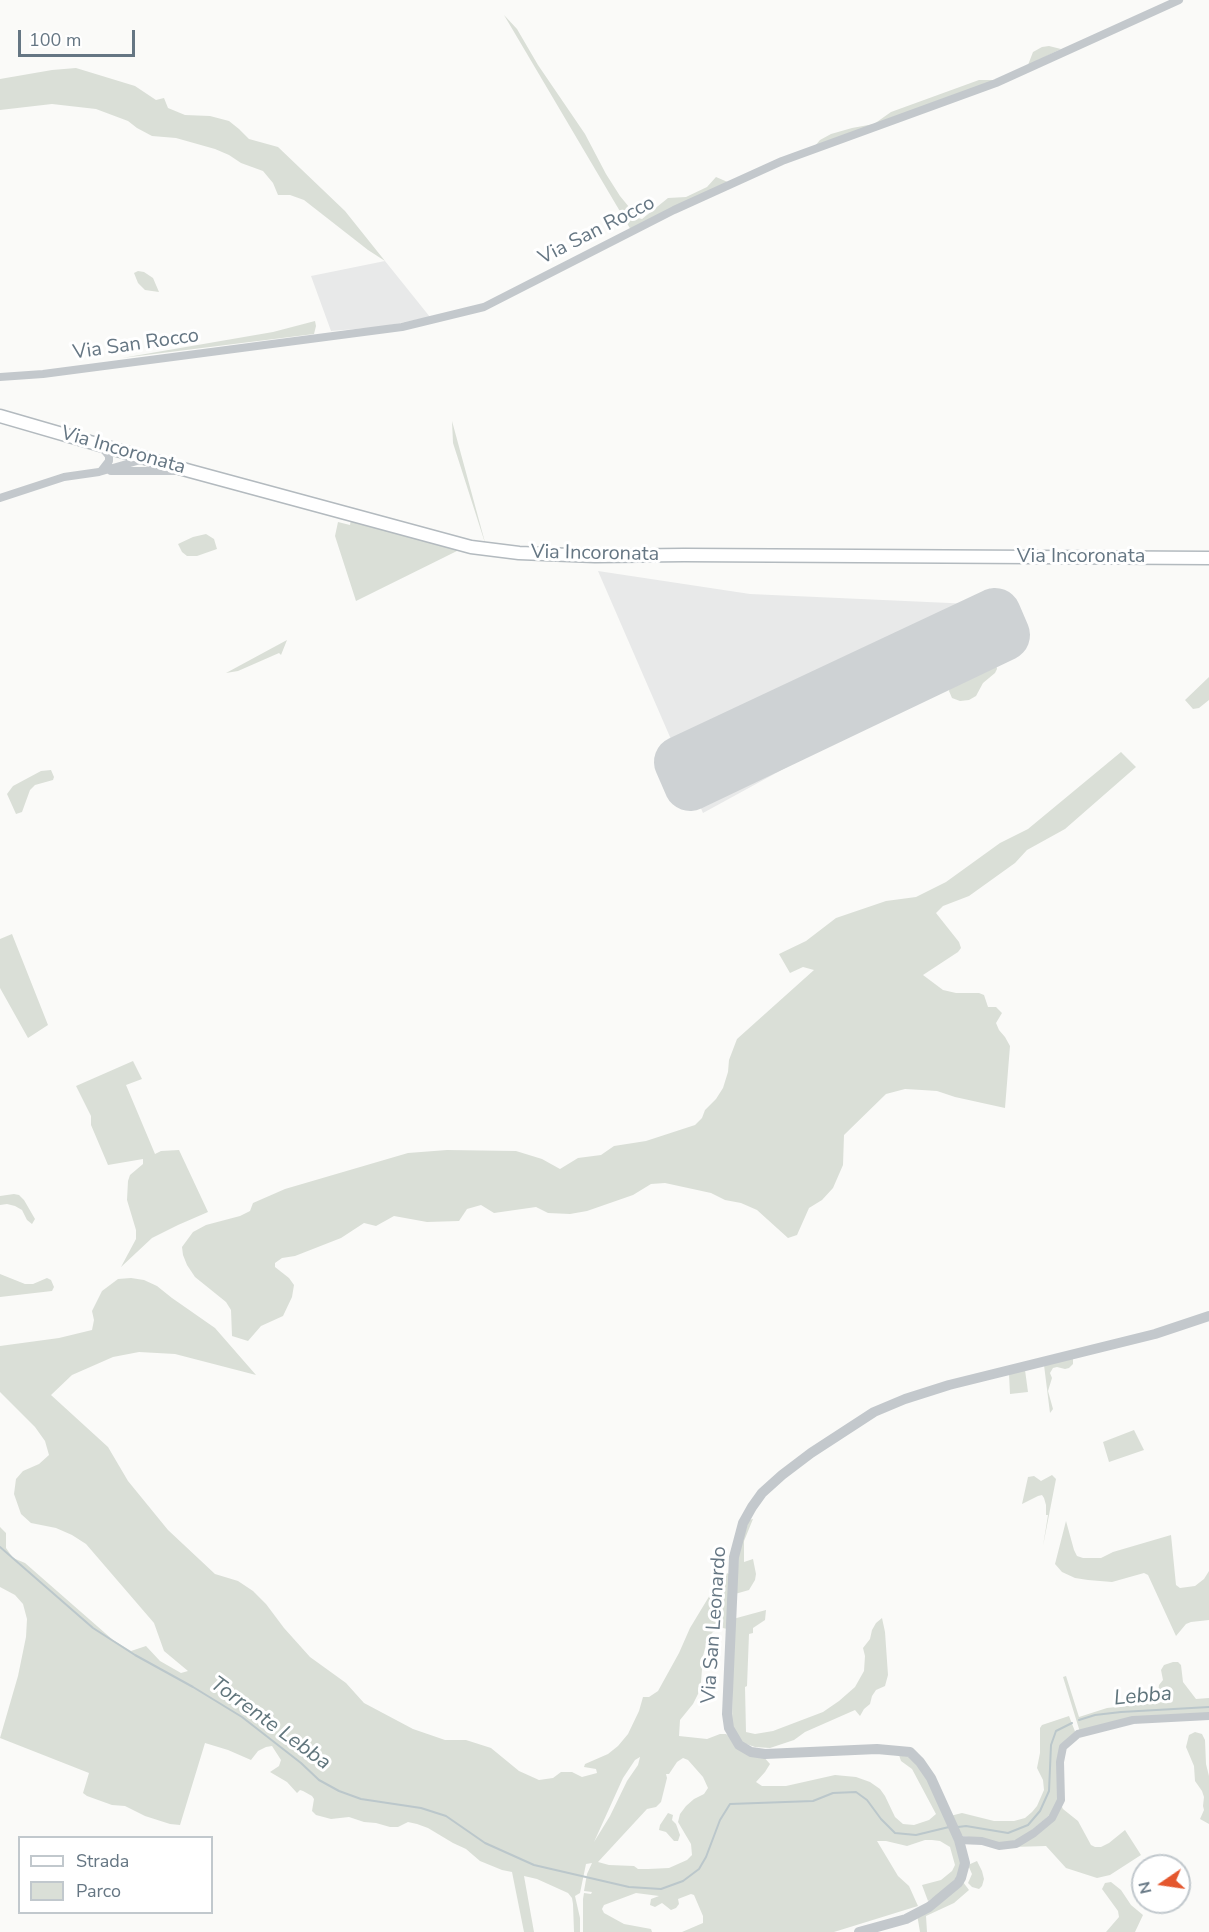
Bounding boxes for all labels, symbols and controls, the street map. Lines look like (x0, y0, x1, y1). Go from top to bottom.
scale bar (21, 18, 138, 56)
text: 100 m (29, 28, 81, 52)
street label: Via San Rocco (535, 191, 659, 271)
street label: Via San Rocco (71, 324, 201, 366)
street label: Via Incoronata (58, 422, 188, 480)
street label: Via Incoronata (531, 541, 659, 567)
street label: Via Incoronata (1017, 545, 1145, 569)
street label: Via San Leonardo (698, 1545, 732, 1705)
water label: Torrente Lebba (205, 1672, 335, 1776)
water label: Lebba (1113, 1682, 1173, 1712)
legend (18, 1836, 213, 1914)
text: Strada (76, 1849, 129, 1873)
north arrow (1131, 1854, 1191, 1914)
text: Parco (76, 1879, 121, 1903)
text: N (1133, 1879, 1157, 1896)

